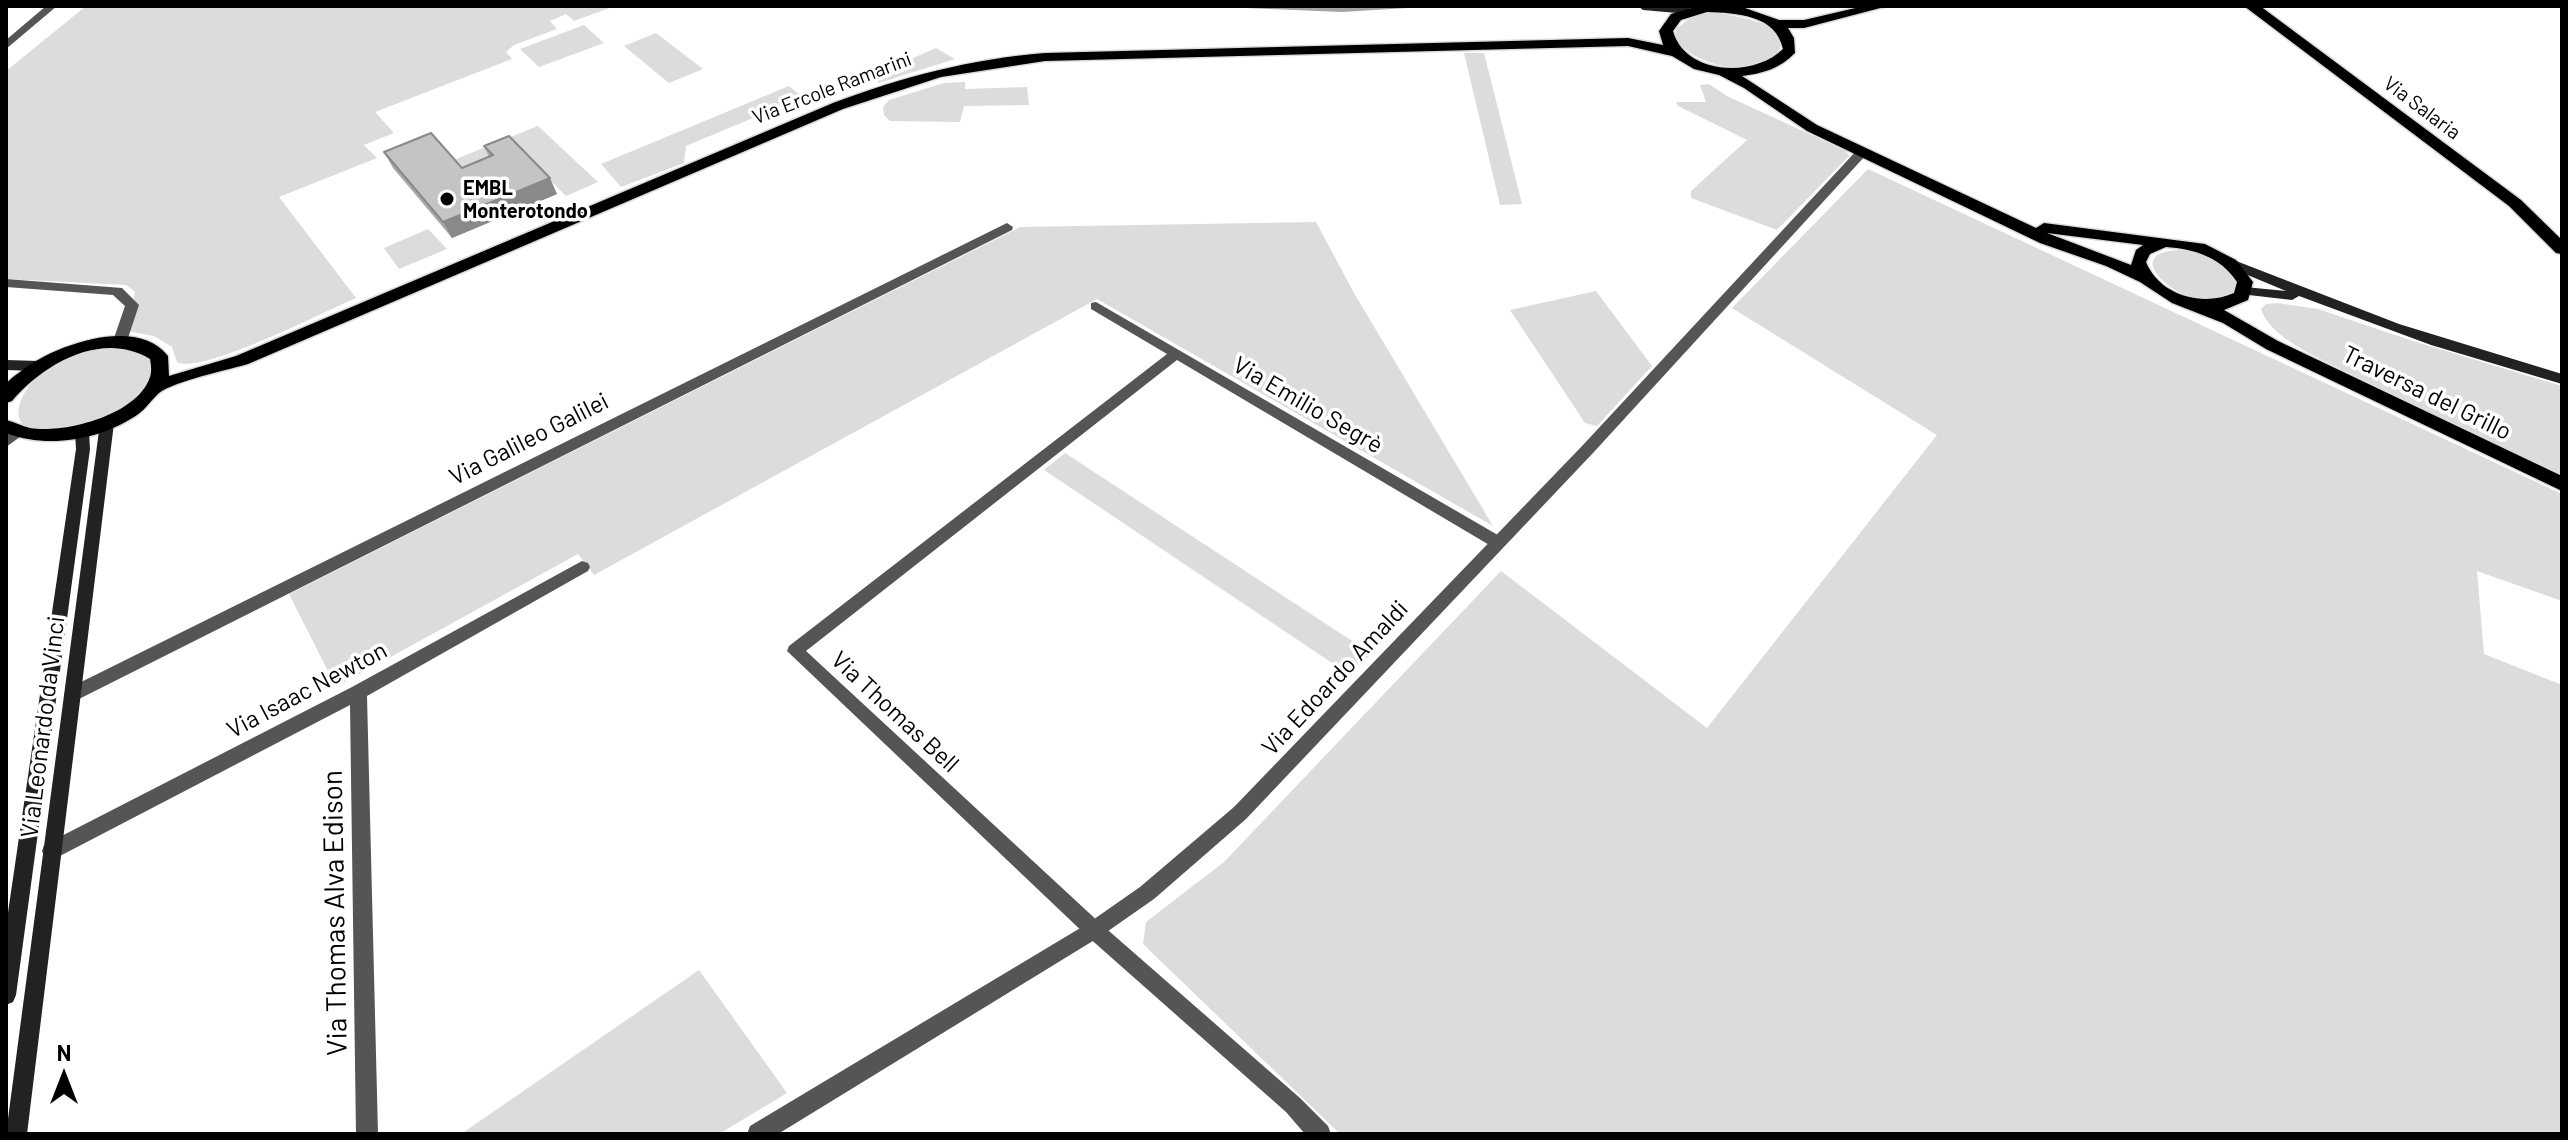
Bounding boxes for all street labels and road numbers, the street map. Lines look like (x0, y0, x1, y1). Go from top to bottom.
street label: Via Ercole Ramarini (749, 47, 915, 129)
street label: Via Salaria (2379, 71, 2465, 145)
street label: Traversa del Grillo (2338, 340, 2516, 446)
street label: Via Emilio Segrè (1228, 350, 1388, 460)
street label: Via Galileo Galilei (445, 386, 613, 492)
street label: Via Edoardo Amaldi (1256, 595, 1414, 761)
street label: Via Leonardo da Vinci (15, 614, 71, 840)
street label: Via Isaac Newton (222, 636, 392, 744)
street label: Via Thomas Bell (825, 645, 965, 779)
street label: Via Thomas Alva Edison (316, 770, 354, 1056)

